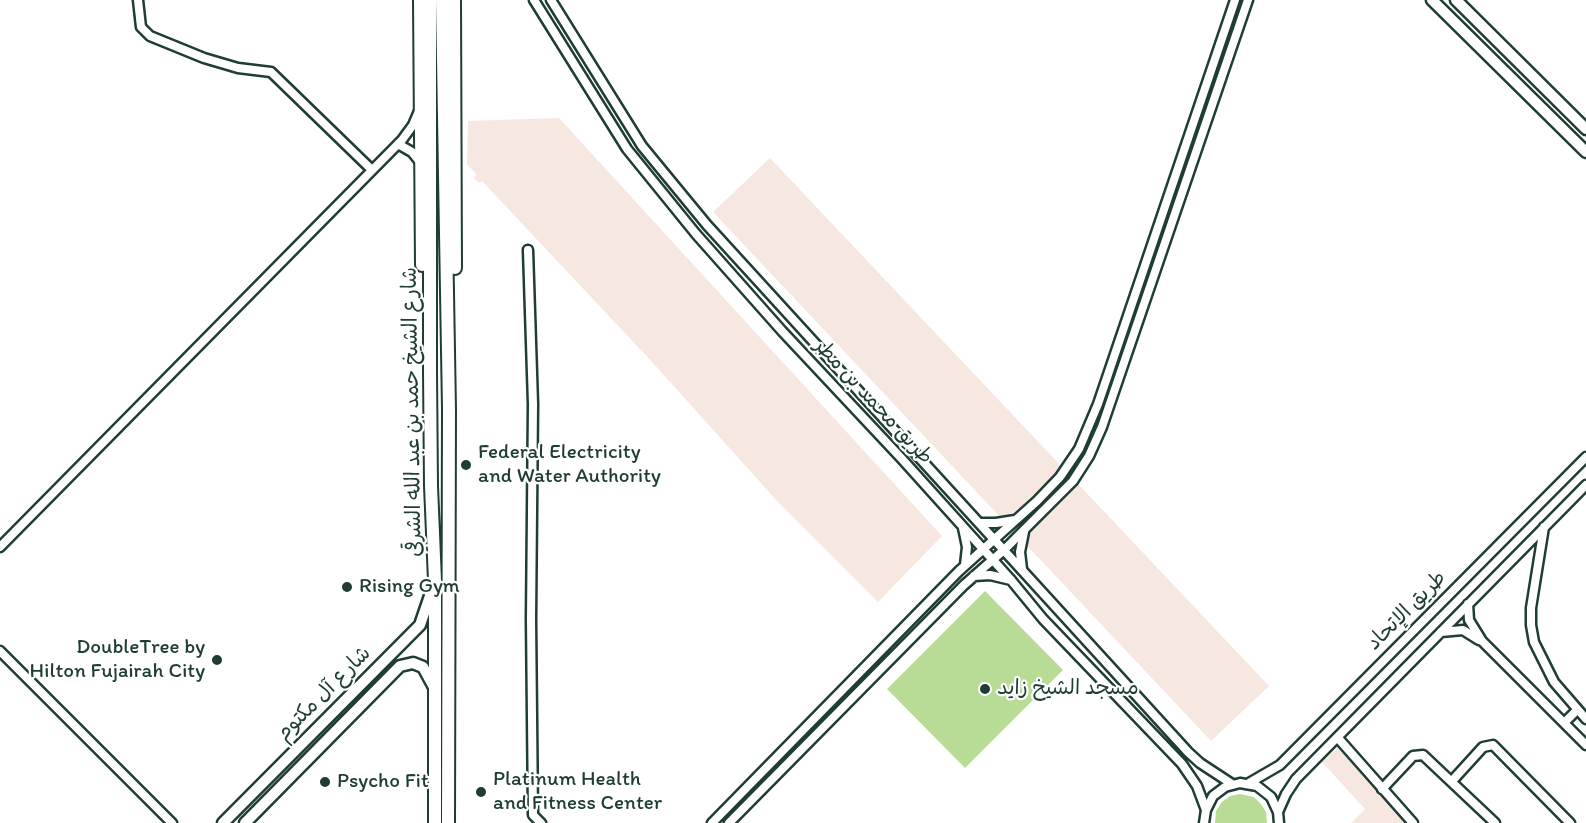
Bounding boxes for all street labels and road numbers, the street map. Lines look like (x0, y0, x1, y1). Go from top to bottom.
street label: شارع الشيخ حمد بن عبد الله الشرقي (398, 267, 428, 557)
street label: طريق محمد بن مطر (808, 334, 938, 470)
street label: طريق اﻹتحاد (1362, 566, 1452, 656)
street label: شارع آل مكتوم (271, 641, 377, 747)

